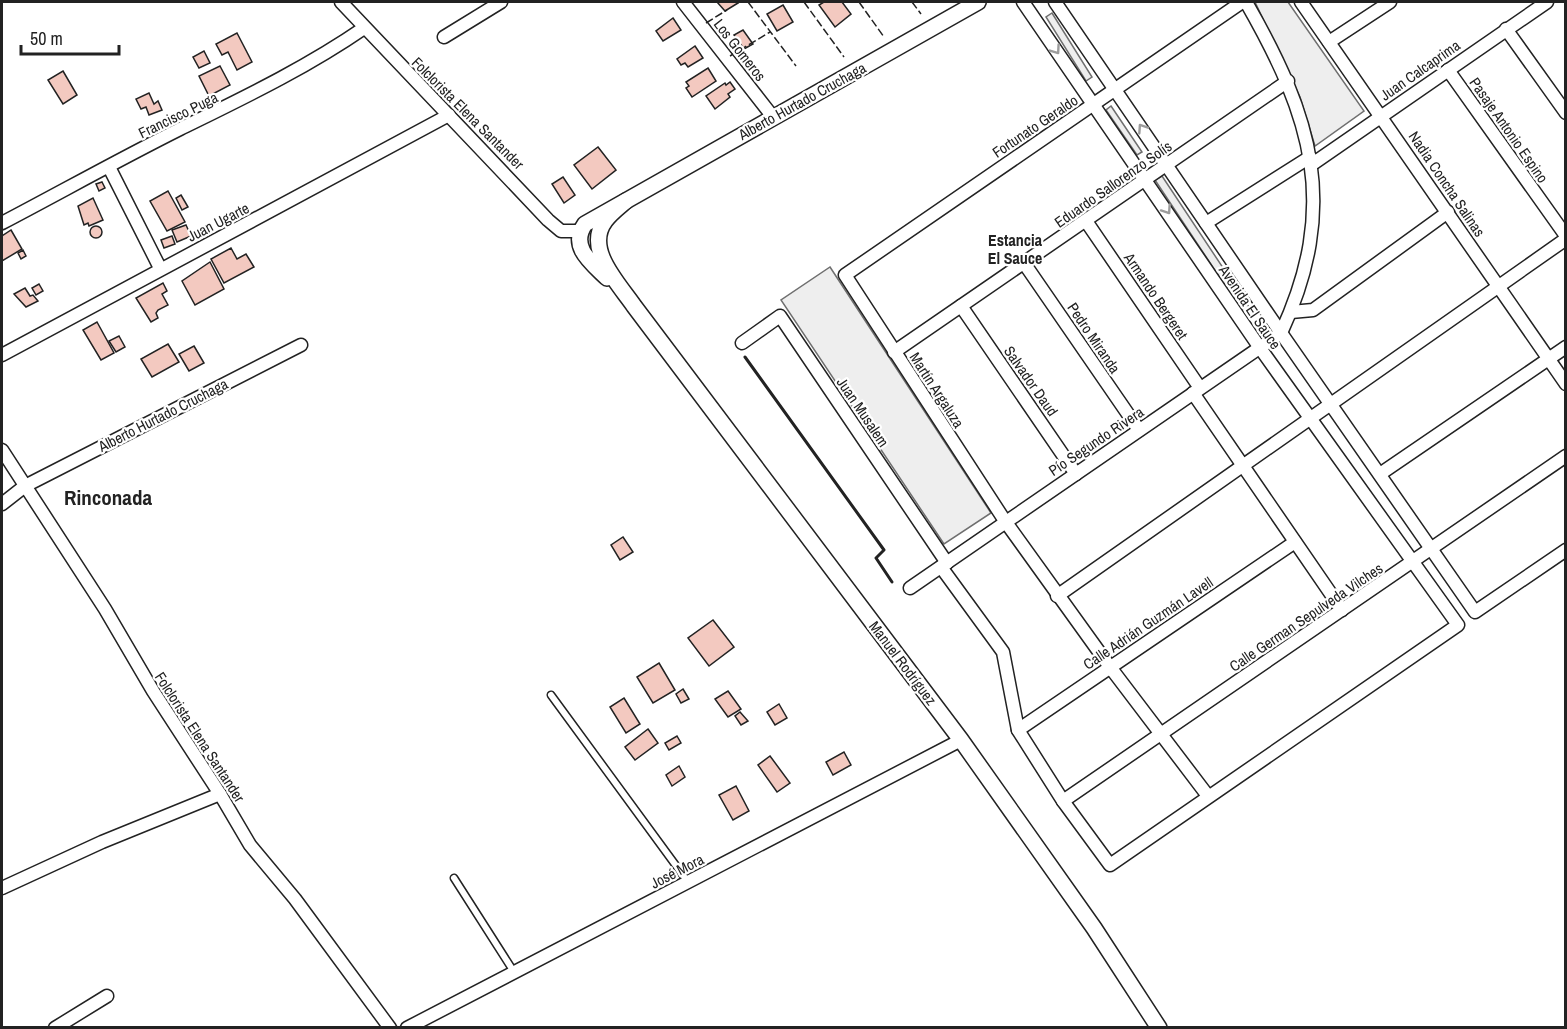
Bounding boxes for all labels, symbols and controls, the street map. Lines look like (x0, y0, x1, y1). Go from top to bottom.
street label: Los Gomeros (709, 14, 771, 86)
scale bar (21, 18, 118, 56)
text: 50 m (30, 26, 63, 51)
street label: Juan Calcaprima (1376, 35, 1464, 105)
one-way arrow (1049, 43, 1060, 54)
street label: Folclorista Elena Santander (407, 52, 529, 174)
street label: Alberto Hurtado Cruchaga (734, 57, 870, 145)
street label: Pasaje Antonio Espino (1465, 73, 1553, 187)
street label: Francisco Puga (135, 87, 221, 143)
street label: Fortunato Geraldo (988, 89, 1082, 162)
one-way arrow (1138, 124, 1149, 135)
street label: Nadia Concha Salinas (1404, 127, 1490, 241)
street label: Eduardo Sallorenzo Solís (1050, 136, 1176, 232)
street label: Juan Ugarte (183, 197, 253, 247)
one-way arrow (1160, 203, 1171, 214)
district label: Estancia El Sauce (988, 229, 1043, 269)
street label: Armando Bergeret (1119, 248, 1193, 344)
street label: Avenida El Sauce (1213, 260, 1286, 353)
street label: Pedro Miranda (1063, 298, 1126, 378)
street label: Salvador Daud (999, 342, 1063, 420)
street label: Martín Argaluza (905, 348, 969, 432)
street label: Alberto Hurtado Cruchaga (94, 373, 232, 457)
street label: Juan Musalem (832, 373, 894, 451)
street label: Pío Segundo Rivera (1044, 401, 1148, 481)
district label: Rinconada (64, 483, 152, 512)
street label: Calle German Sepulveda Vilches (1225, 558, 1387, 676)
street label: Calle Adrián Guzmán Lavell (1079, 572, 1217, 674)
street label: Manuel Rodríguez (864, 617, 942, 709)
street label: Folclorista Elena Santander (150, 668, 250, 806)
street label: José Mora (647, 849, 707, 893)

